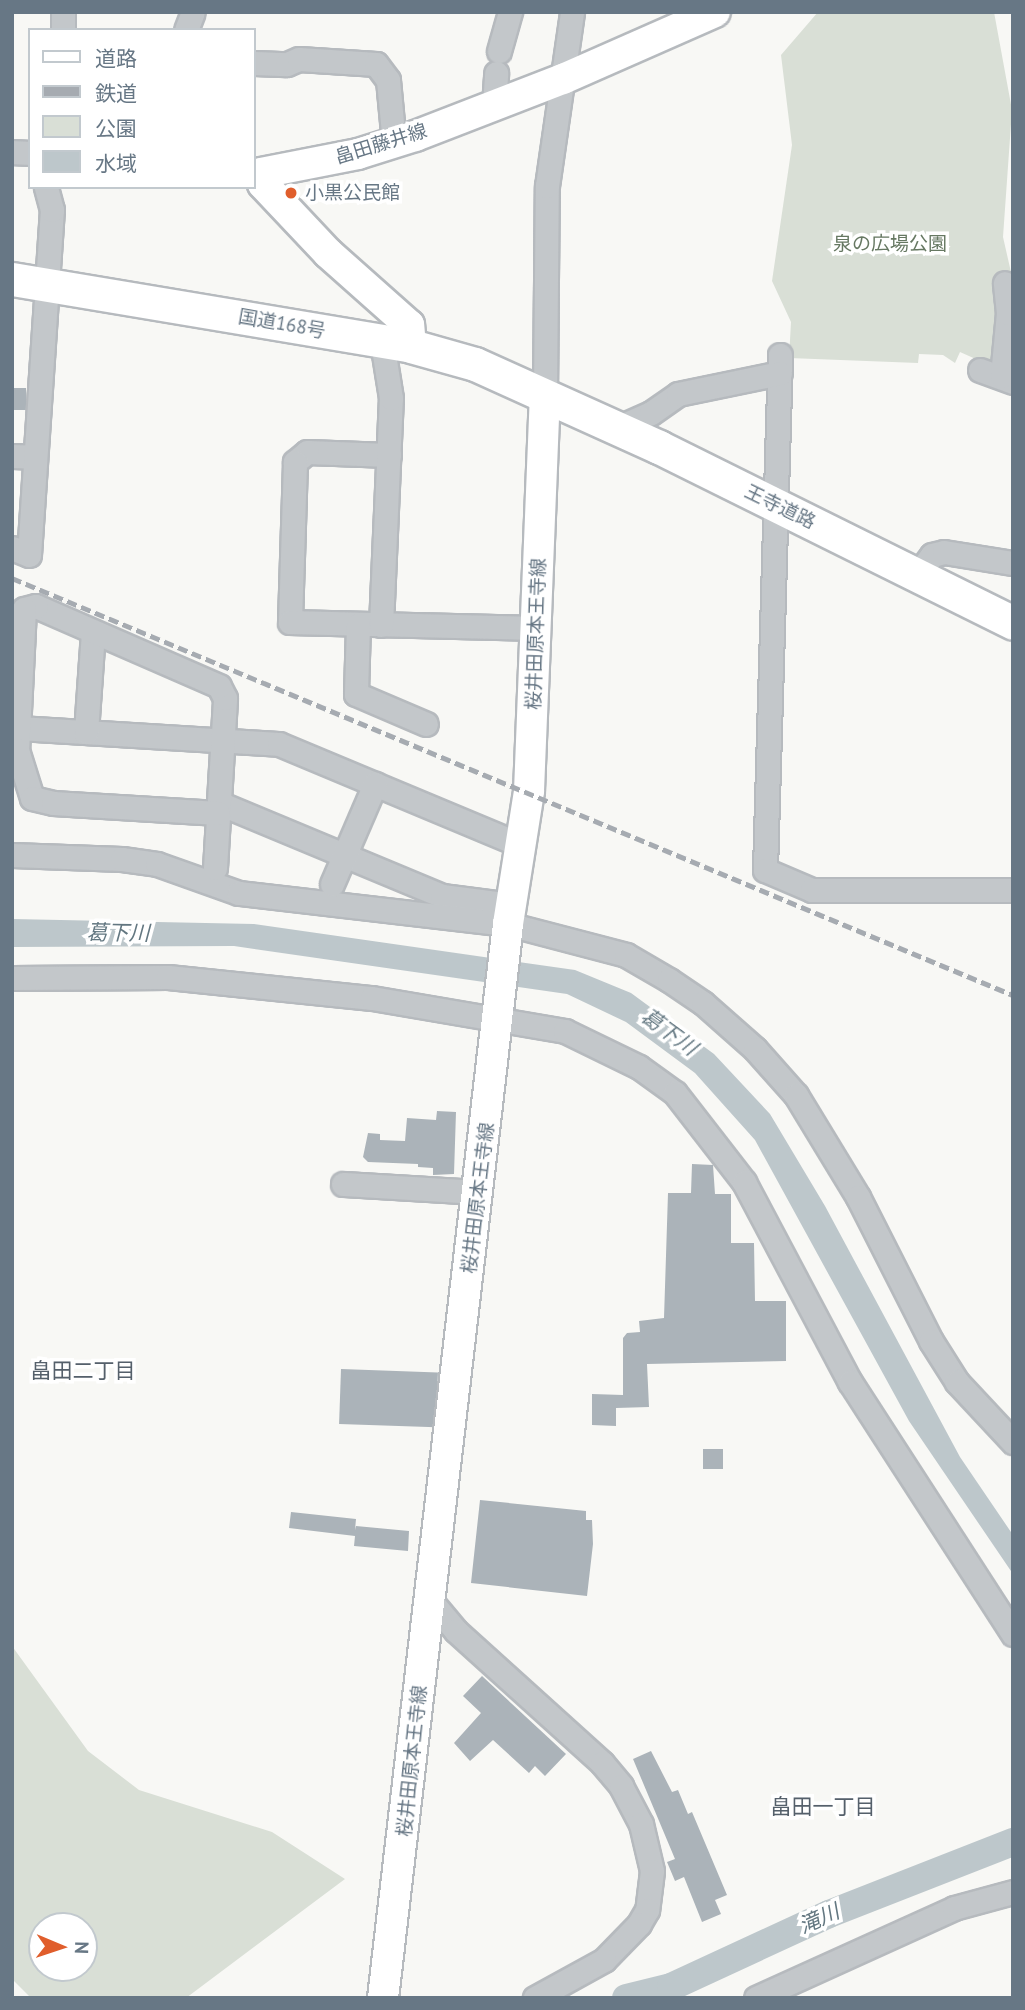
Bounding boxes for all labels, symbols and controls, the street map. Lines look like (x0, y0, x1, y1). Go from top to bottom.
legend (28, 28, 256, 189)
text: 道路 (95, 45, 137, 72)
text: 鉄道 (95, 80, 137, 107)
text: 公園 (95, 115, 137, 142)
street label: 畠田藤井線 (332, 119, 430, 169)
text: 水域 (95, 150, 137, 177)
place label: 小黒公民館 (305, 182, 400, 204)
marker: 小黒公民館 (283, 185, 299, 201)
park label: 泉の広場公園 (833, 233, 947, 255)
street label: 国道168号 (237, 305, 327, 343)
street label: 王寺道路 (741, 480, 819, 534)
street label: 桜井田原本王寺線 (522, 558, 550, 710)
water label: 葛下川 (86, 920, 150, 946)
water label: 葛下川 (636, 1003, 702, 1061)
street label: 桜井田原本王寺線 (457, 1121, 499, 1275)
district label: 畠田二丁目 (31, 1358, 135, 1384)
street label: 桜井田原本王寺線 (393, 1684, 431, 1838)
district label: 畠田一丁目 (771, 1794, 875, 1820)
water label: 滝川 (795, 1899, 843, 1939)
north arrow (28, 1912, 98, 1982)
text: N (70, 1941, 94, 1954)

